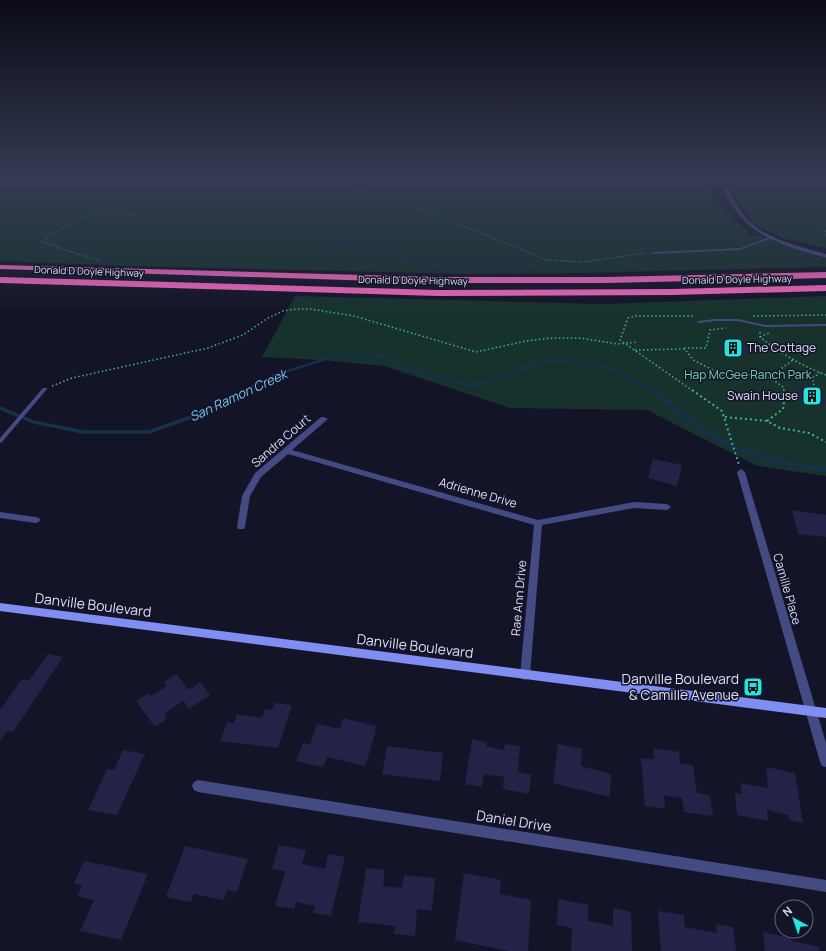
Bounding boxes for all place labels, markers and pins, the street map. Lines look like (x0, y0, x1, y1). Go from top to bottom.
building icon: The Cottage (722, 337, 744, 359)
place label: The Cottage (747, 339, 816, 356)
building icon: Swain House (801, 385, 823, 407)
place label: Swain House (727, 387, 798, 404)
place label: Danville Boulevard & Camille Avenue (622, 669, 739, 704)
bus stop icon: Danville Boulevard & Camille Avenue (742, 676, 764, 698)

